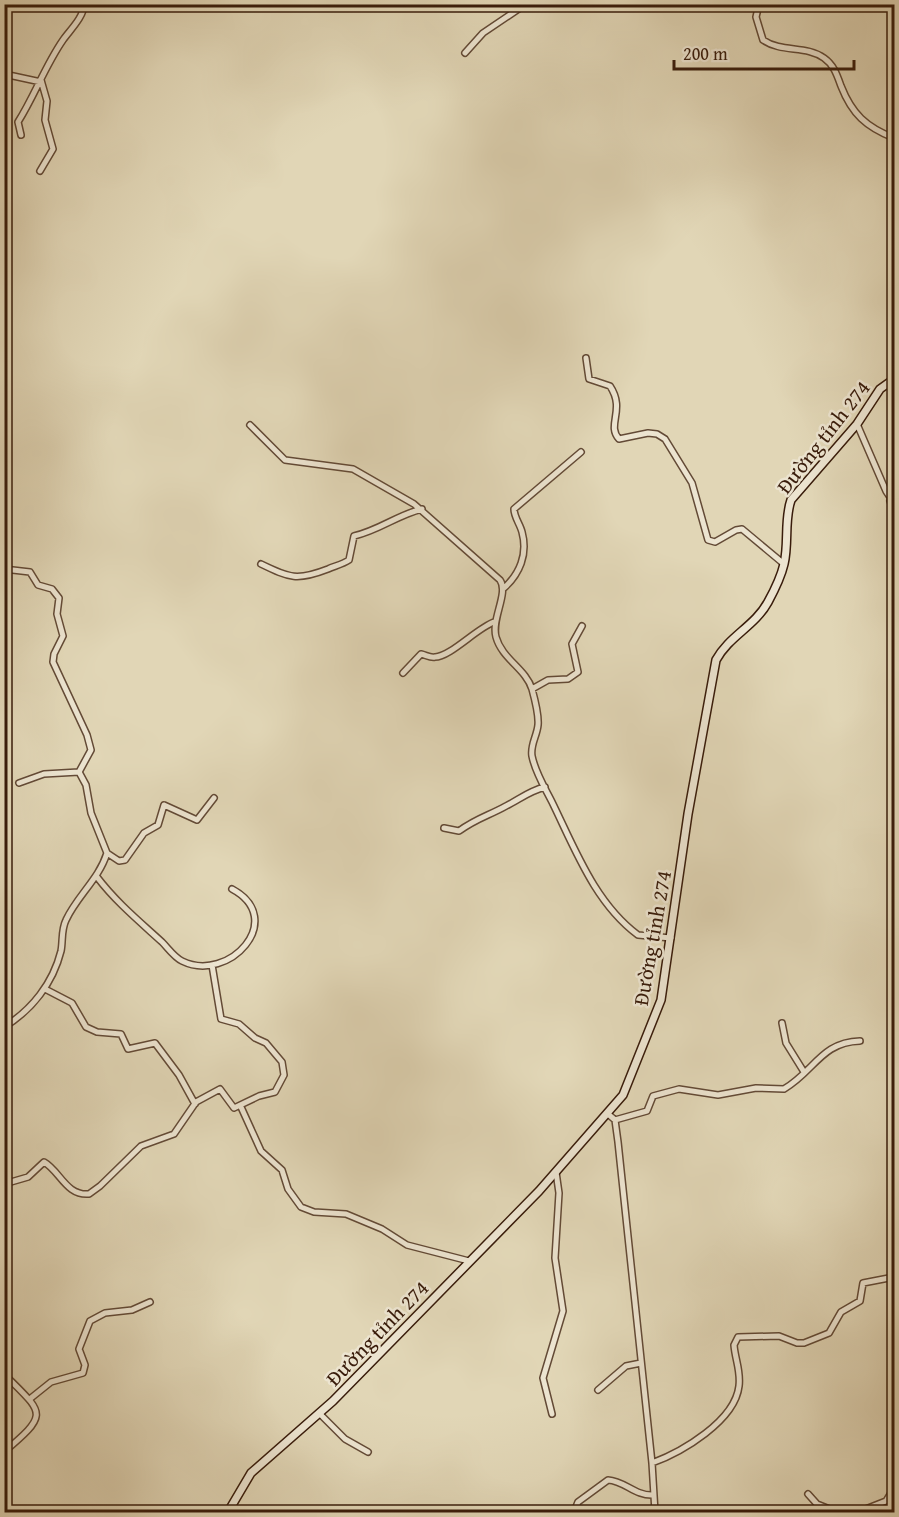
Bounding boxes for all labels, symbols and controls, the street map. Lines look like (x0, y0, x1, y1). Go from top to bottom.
scale bar (674, 33, 854, 71)
text: 200 m (683, 40, 728, 67)
street label: Đường tỉnh 274 (769, 374, 877, 500)
street label: Đường tỉnh 274 (625, 868, 679, 1008)
street label: Đường tỉnh 274 (318, 1273, 436, 1393)

